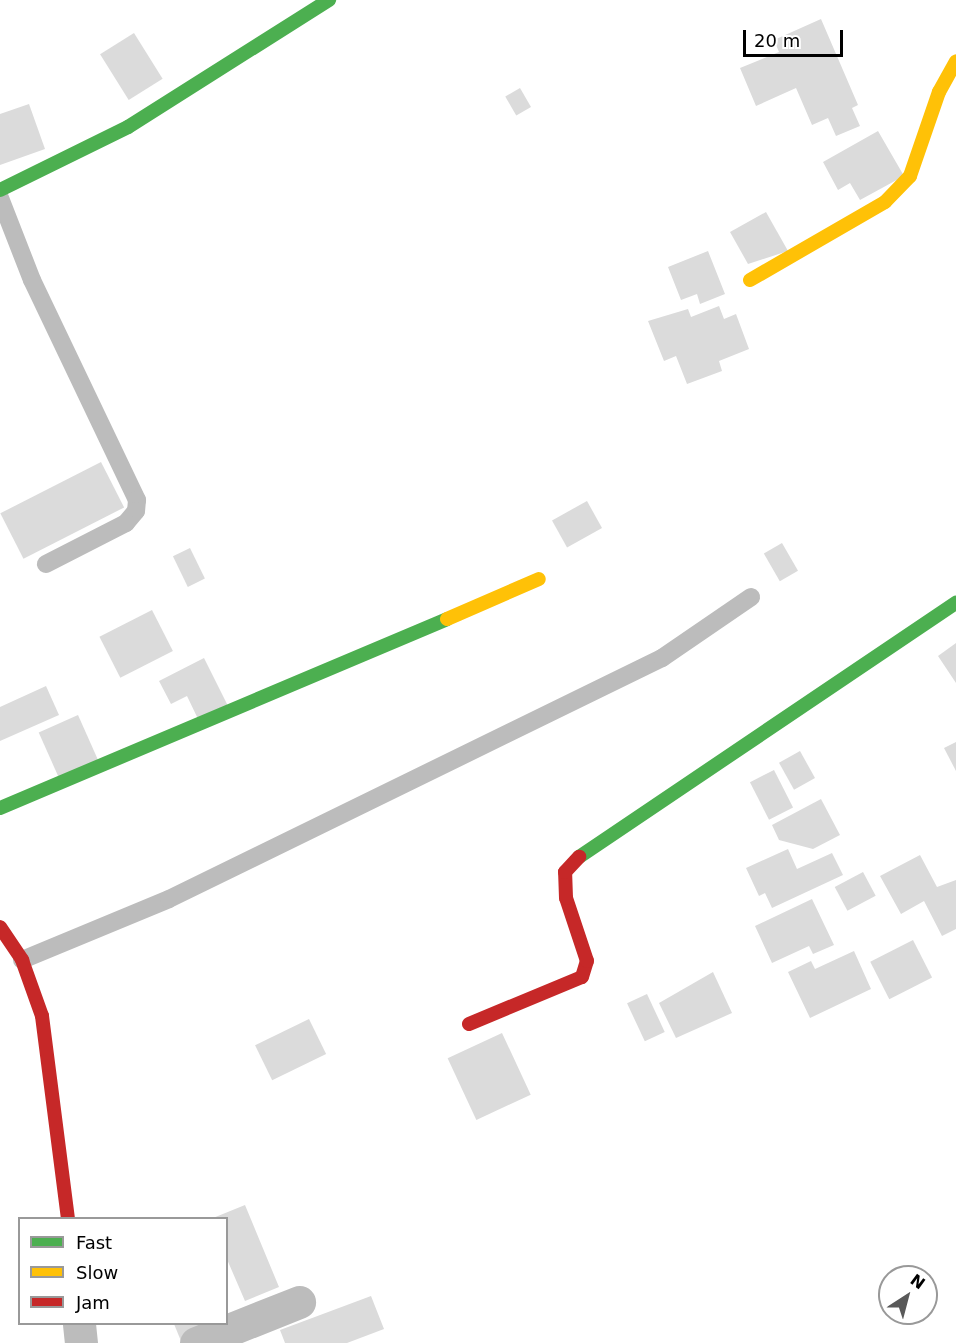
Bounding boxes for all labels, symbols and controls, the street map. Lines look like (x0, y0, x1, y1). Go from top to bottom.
scale bar (746, 18, 846, 56)
text: 20 m (754, 30, 800, 51)
legend (18, 1217, 228, 1325)
text: Fast (76, 1232, 112, 1253)
text: Slow (76, 1262, 118, 1283)
north arrow (878, 1265, 938, 1325)
text: N (907, 1270, 929, 1293)
text: Jam (76, 1292, 110, 1313)

